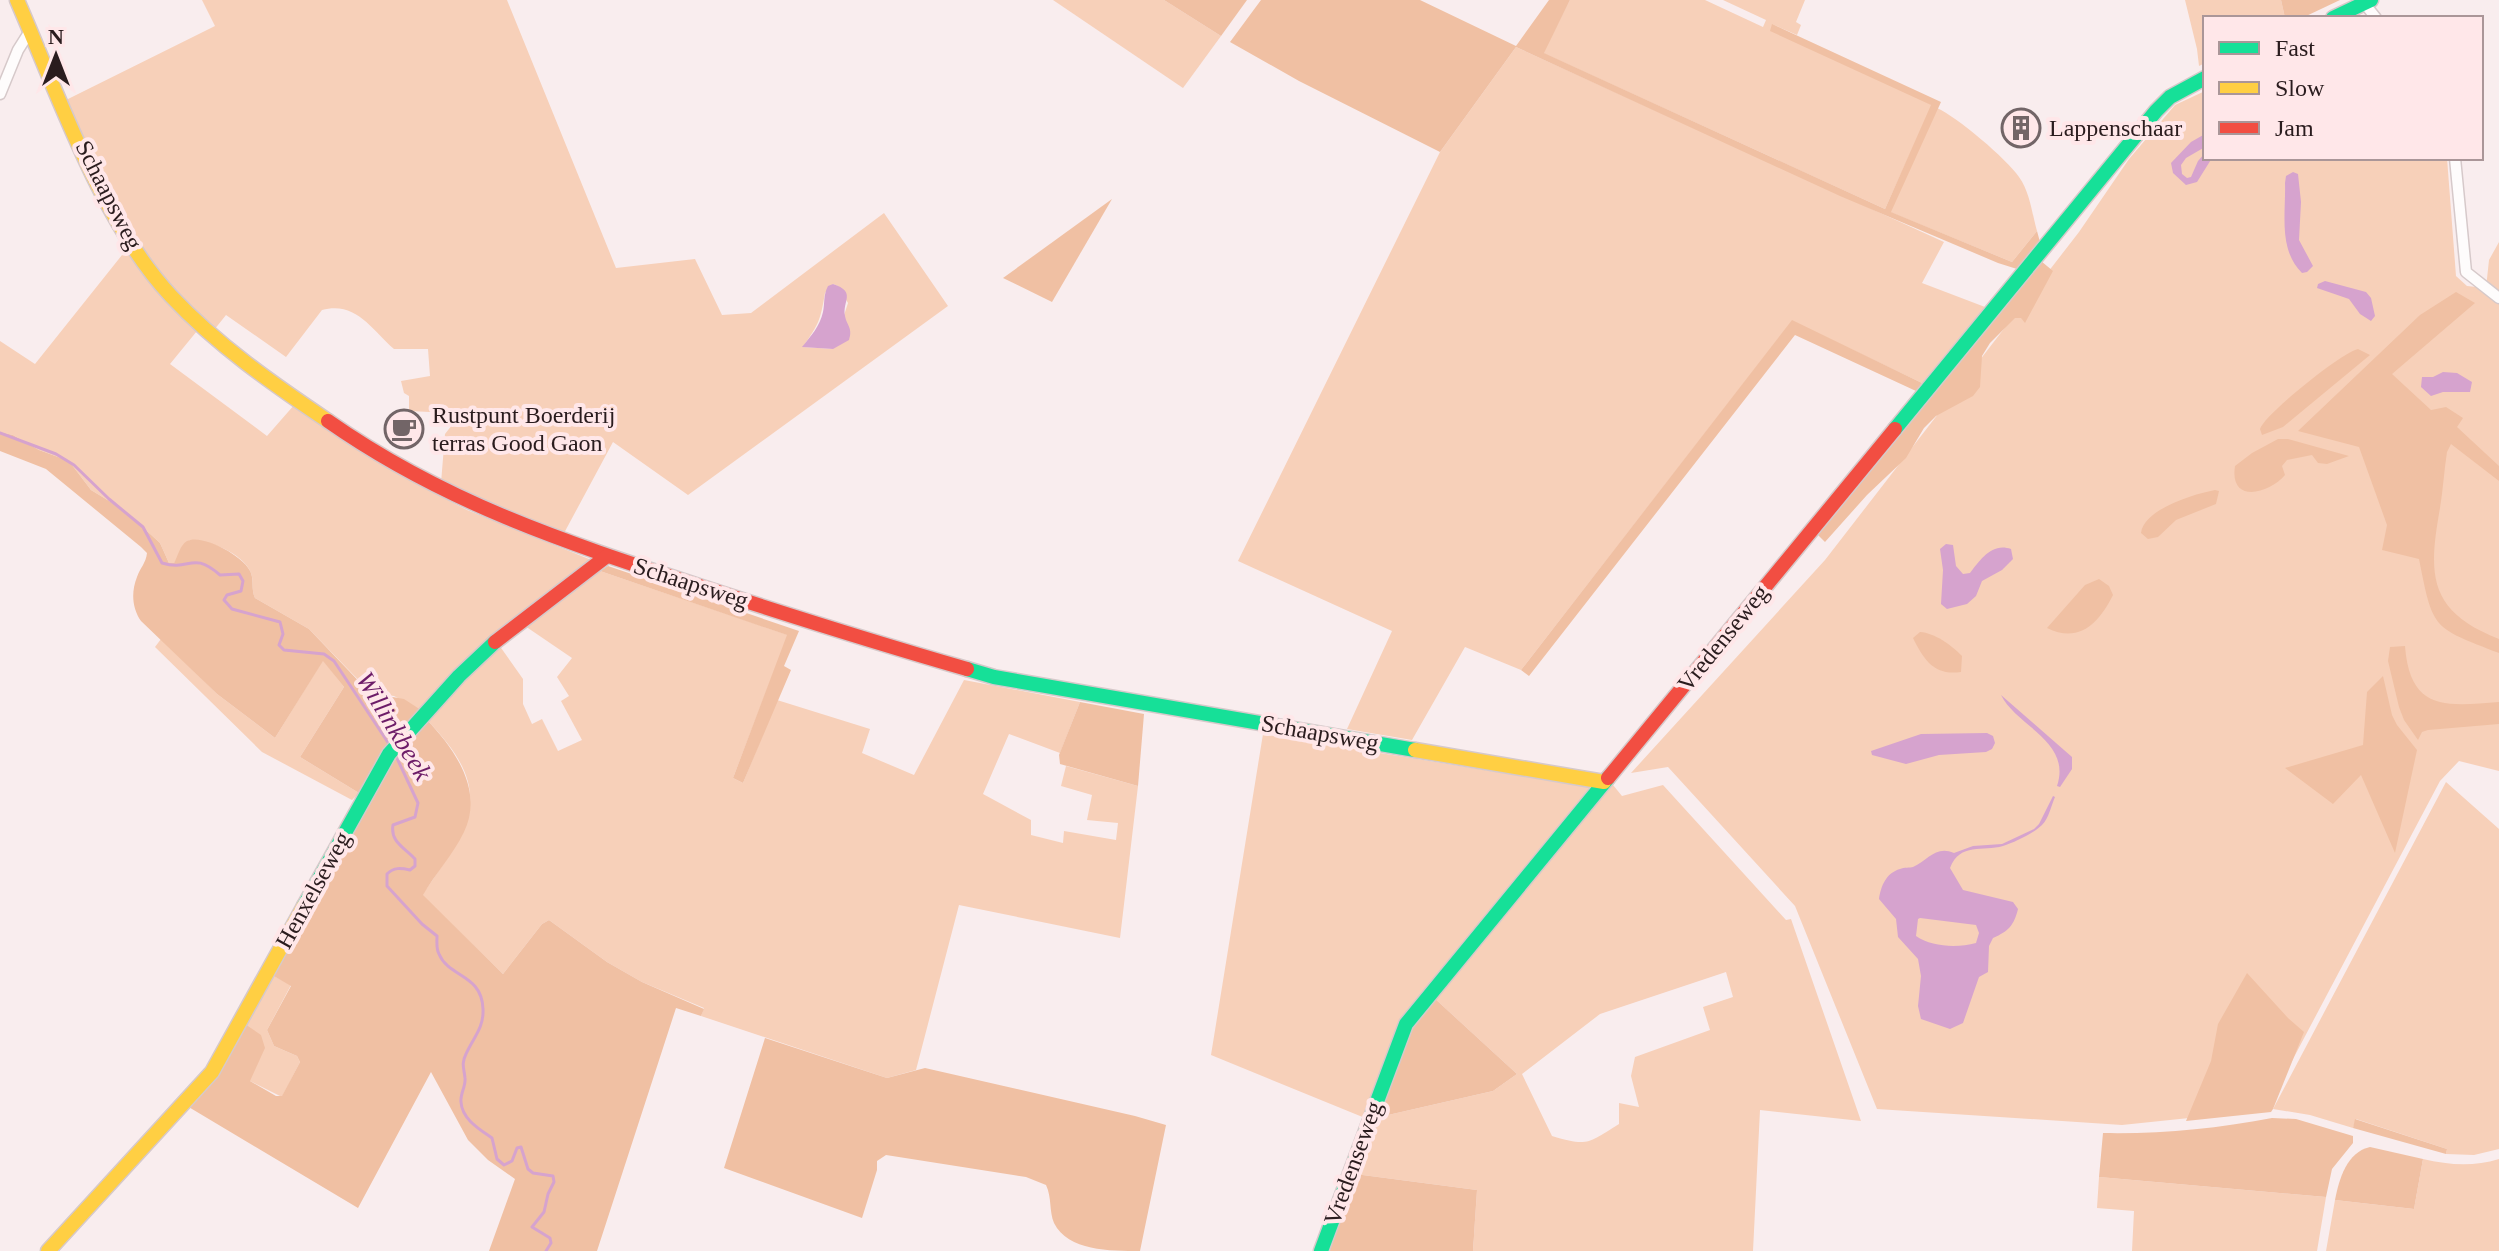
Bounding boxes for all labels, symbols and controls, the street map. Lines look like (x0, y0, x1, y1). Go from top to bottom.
north arrow (16, 16, 96, 96)
legend (2203, 16, 2483, 160)
text: N (48, 24, 64, 49)
text: Fast (2275, 35, 2315, 61)
text: Slow (2275, 75, 2325, 101)
building icon: Lappenschaar (2000, 107, 2042, 149)
place label: Lappenschaar (2049, 115, 2182, 141)
text: Jam (2275, 115, 2314, 141)
street label: Schaapsweg (70, 136, 148, 254)
place label: Rustpunt Boerderij terras Good Gaon (432, 402, 615, 456)
cafe icon: Rustpunt Boerderij terras Good Gaon (383, 408, 425, 450)
street label: Schaapsweg (631, 552, 751, 614)
street label: Vredenseweg (1672, 580, 1774, 696)
water label: Willinkbeek (350, 667, 438, 786)
street label: Schaapsweg (1259, 710, 1381, 756)
street label: Henxelseweg (270, 827, 356, 953)
street label: Vredenseweg (1319, 1098, 1387, 1228)

